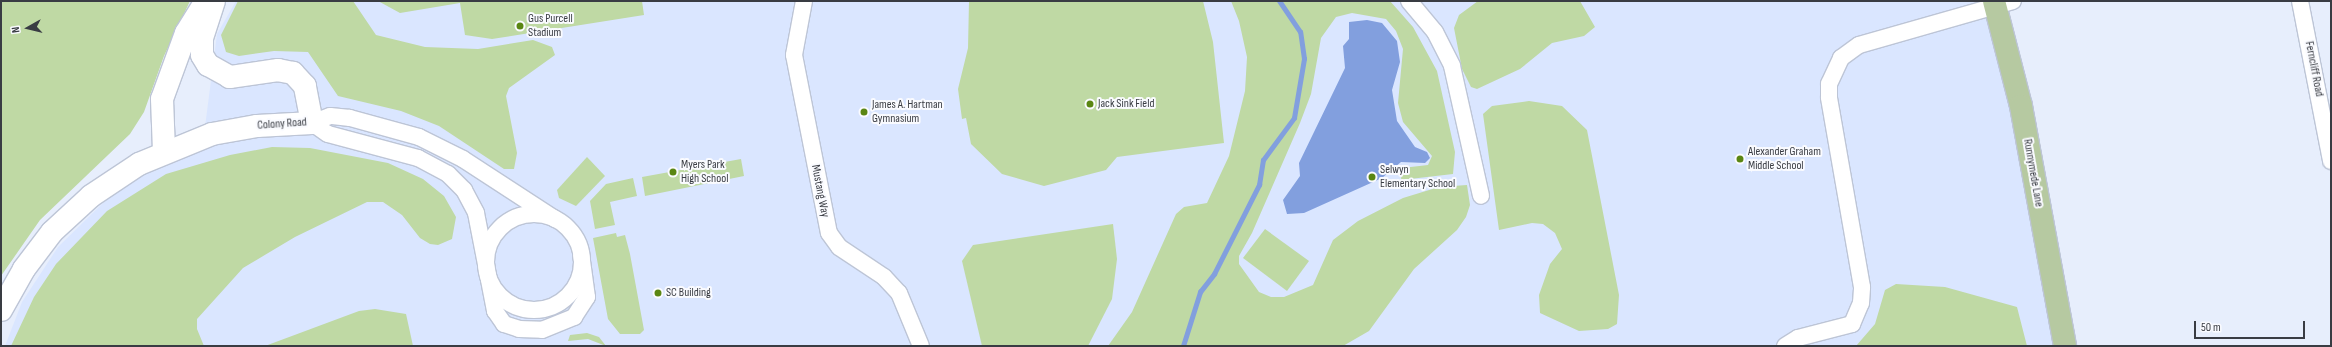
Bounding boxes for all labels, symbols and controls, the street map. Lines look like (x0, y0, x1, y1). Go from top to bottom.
north arrow (8, 8, 48, 48)
place label: Gus Purcell Stadium (528, 12, 573, 40)
marker: Gus Purcell Stadium (515, 21, 525, 31)
text: N (9, 26, 22, 34)
street label: Ferncliff Road (2302, 40, 2326, 98)
place label: Jack Sink Field (1098, 97, 1154, 111)
place label: James A. Hartman Gymnasium (872, 98, 943, 126)
marker: Jack Sink Field (1085, 99, 1095, 109)
marker: James A. Hartman Gymnasium (859, 107, 869, 117)
street label: Colony Road (257, 115, 307, 133)
street label: Runnymede Lane (2020, 138, 2046, 208)
place label: Alexander Graham Middle School (1748, 145, 1821, 173)
marker: Alexander Graham Middle School (1735, 154, 1745, 164)
place label: Myers Park High School (681, 158, 728, 186)
place label: Selwyn Elementary School (1380, 163, 1455, 191)
street label: Mustang Way (808, 164, 832, 218)
marker: Myers Park High School (668, 167, 678, 177)
marker: Selwyn Elementary School (1367, 172, 1377, 182)
place label: SC Building (666, 286, 711, 300)
marker: SC Building (653, 288, 663, 298)
scale bar (2196, 313, 2307, 339)
text: 50 m (2201, 320, 2221, 335)

